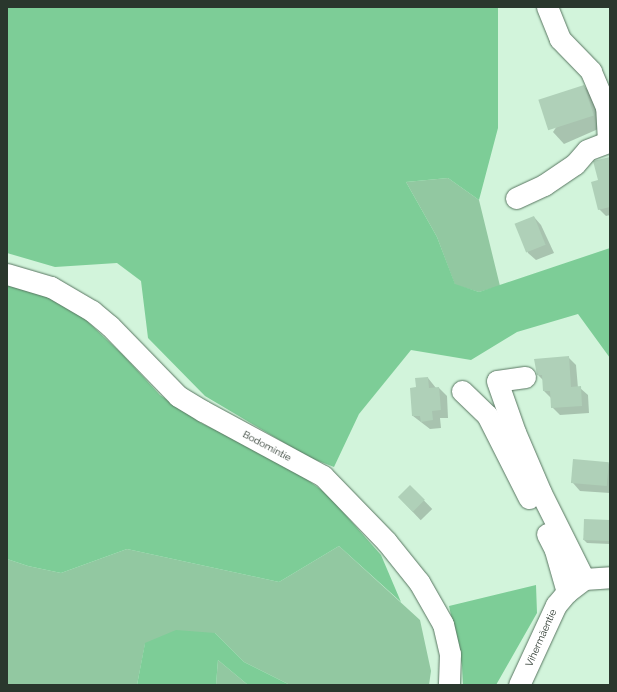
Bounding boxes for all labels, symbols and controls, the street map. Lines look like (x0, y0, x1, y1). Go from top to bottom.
street label: Bodomintie (241, 428, 293, 464)
street label: Vihermäentie (523, 607, 559, 669)

